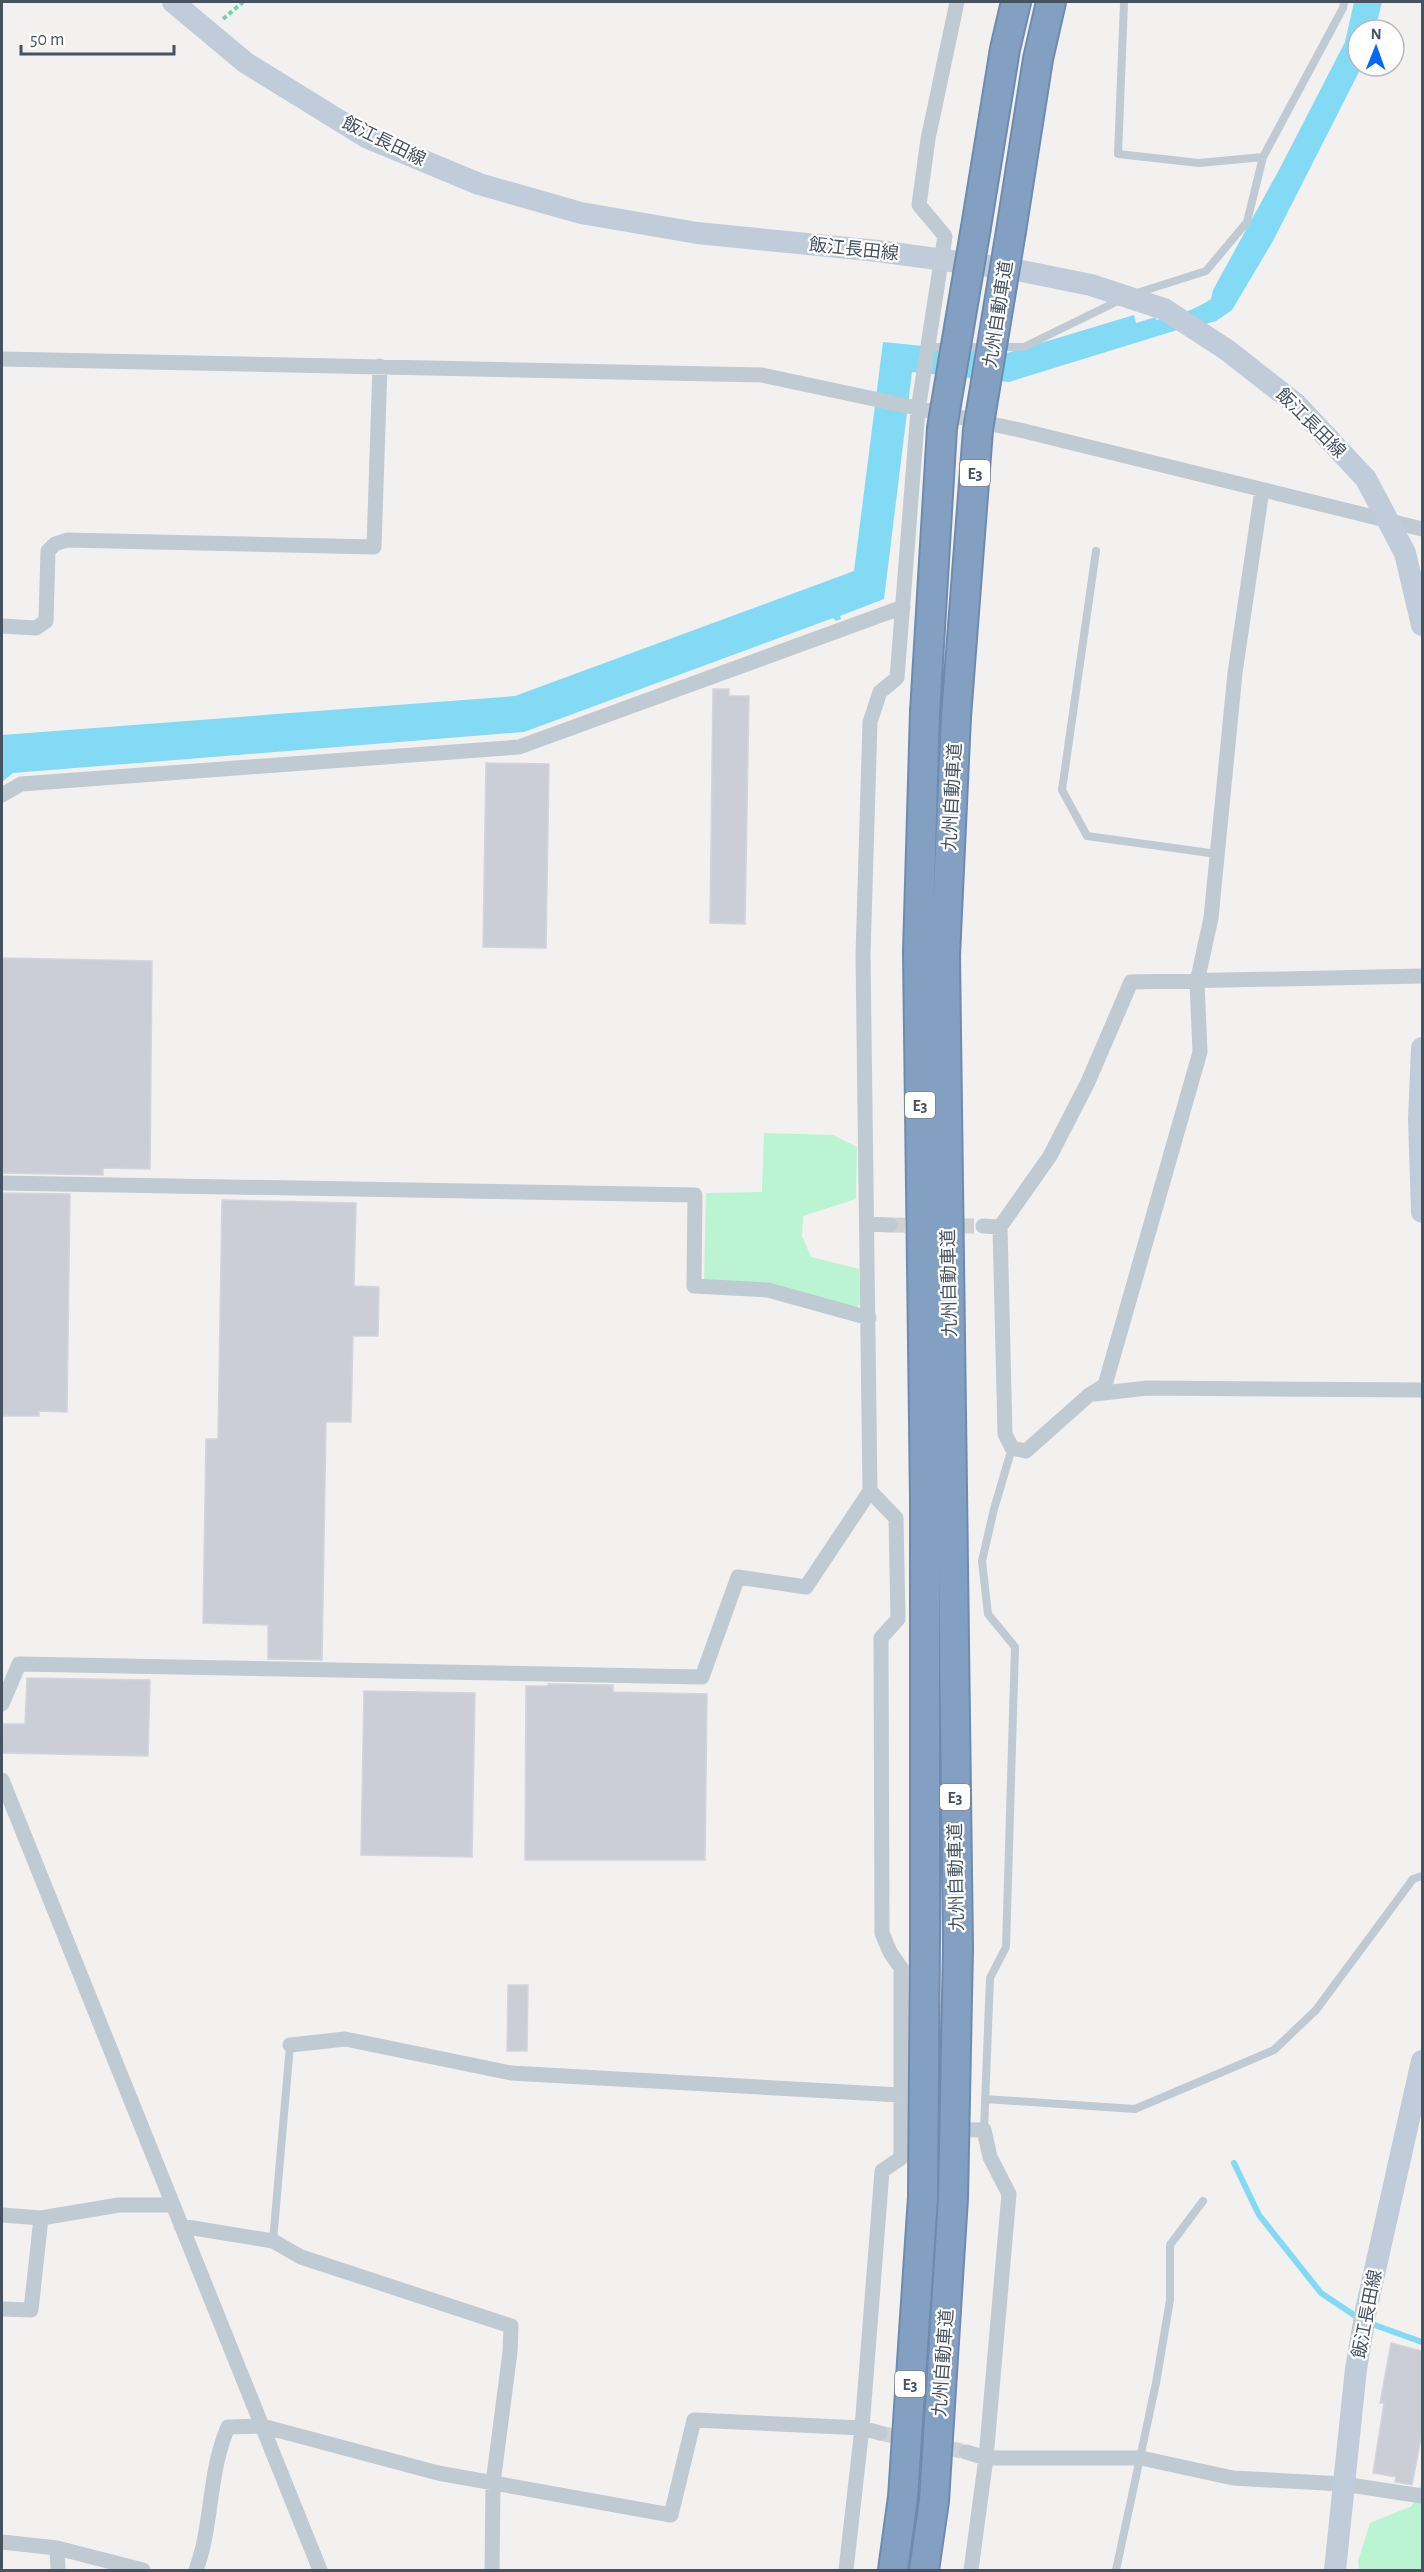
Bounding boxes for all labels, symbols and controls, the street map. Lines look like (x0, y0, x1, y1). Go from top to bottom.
scale bar (21, 18, 174, 56)
north arrow (1346, 18, 1406, 78)
text: N (1371, 26, 1382, 42)
text: 50 m (30, 31, 64, 49)
street label: 飯江長田線 (339, 112, 429, 170)
street label: 飯江長田線 (808, 234, 900, 264)
street label: 九州自動車道 (980, 259, 1016, 369)
street label: 飯江長田線 (1272, 384, 1350, 462)
road number: E3 (960, 460, 990, 486)
street label: 九州自動車道 (939, 743, 965, 851)
road number: E3 (905, 1092, 935, 1118)
street label: 九州自動車道 (938, 1229, 960, 1337)
road number: E3 (940, 1784, 970, 1810)
street label: 九州自動車道 (945, 1823, 967, 1931)
street label: 飯江長田線 (1349, 2268, 1385, 2360)
street label: 九州自動車道 (929, 2308, 957, 2418)
road number: E3 (895, 2371, 925, 2397)

